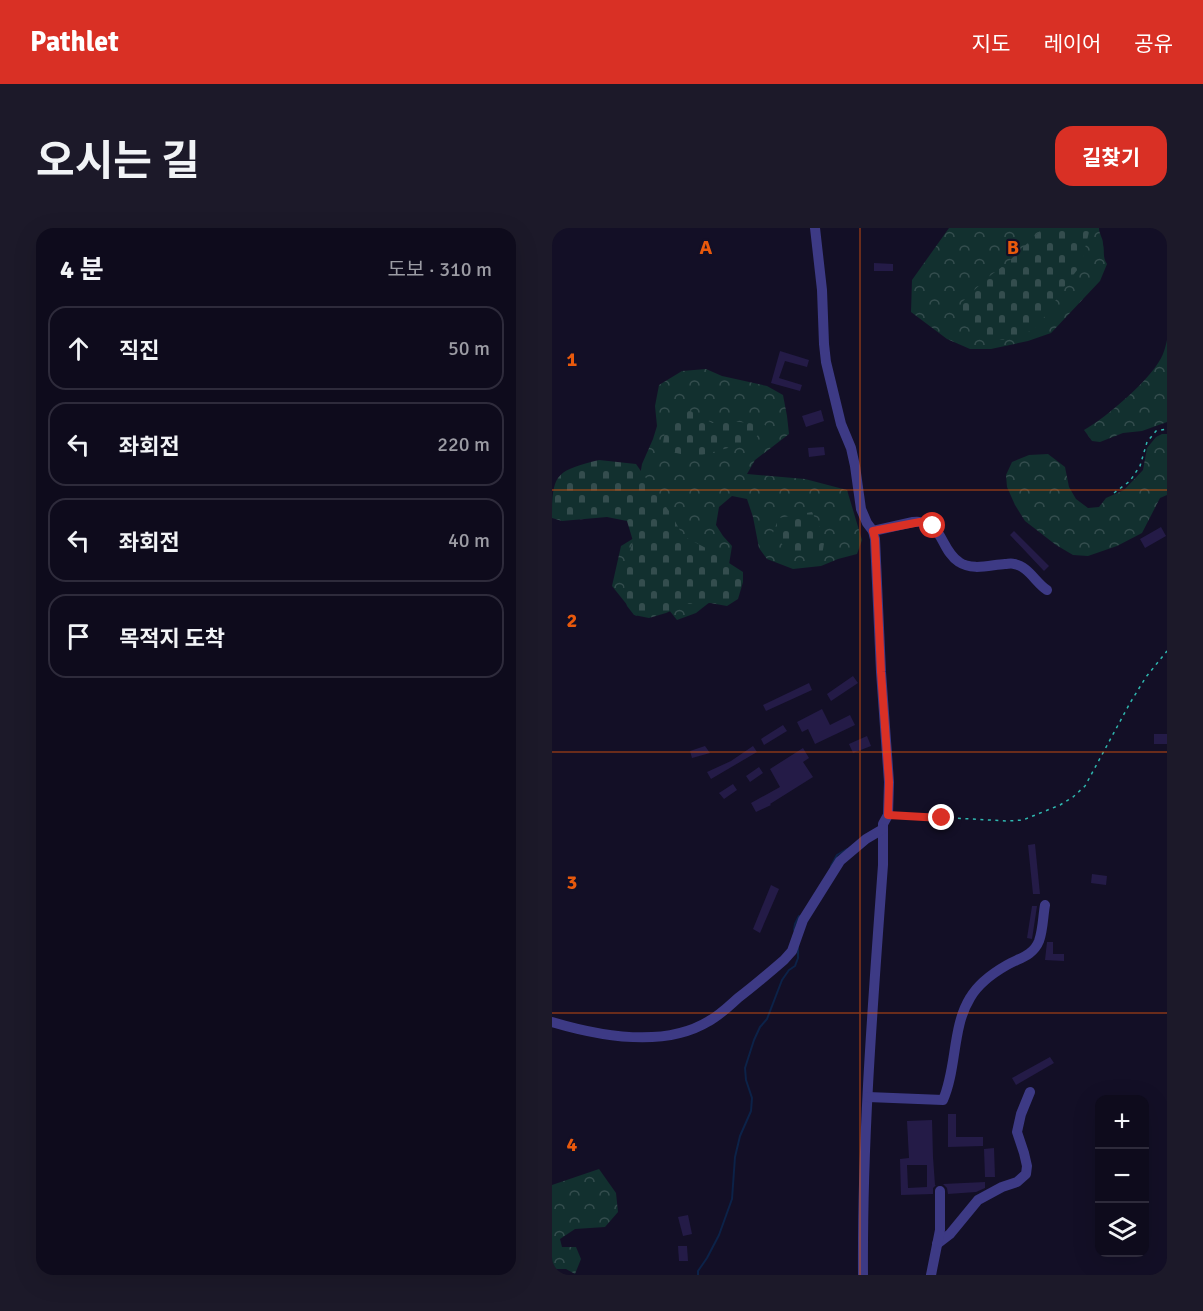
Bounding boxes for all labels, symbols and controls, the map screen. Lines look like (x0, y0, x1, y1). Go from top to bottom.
text: Pathlet (30, 25, 119, 59)
text: 지도 (972, 31, 1010, 57)
text: 레이어 (1043, 31, 1101, 57)
text: 공유 (1134, 31, 1173, 57)
button: 길찾기 (1055, 126, 1167, 186)
text: 오시는 길 (36, 136, 200, 187)
text: A (700, 235, 713, 260)
text: B (1007, 235, 1019, 260)
text: 4 분 (60, 254, 104, 286)
text: 도보 · 310 m (388, 257, 492, 282)
icon: ahead (62, 332, 95, 365)
text: 50 m (448, 336, 490, 361)
text: 직진 (119, 337, 159, 364)
text: 1 (567, 347, 578, 372)
icon: left (62, 428, 95, 461)
text: 220 m (437, 432, 490, 457)
text: 좌회전 (119, 433, 180, 460)
route start (919, 512, 945, 538)
icon: left (62, 524, 95, 557)
text: 40 m (448, 528, 490, 553)
text: 좌회전 (119, 529, 180, 556)
text: 2 (567, 608, 577, 633)
icon: arrive (62, 620, 95, 653)
text: 목적지 도착 (119, 625, 225, 652)
route end (928, 804, 954, 830)
text: 3 (567, 870, 577, 895)
map controls (1095, 1095, 1149, 1257)
button: + (1095, 1095, 1149, 1149)
text: 4 (567, 1132, 578, 1157)
button: − (1095, 1149, 1149, 1203)
button: layers (1095, 1203, 1149, 1257)

